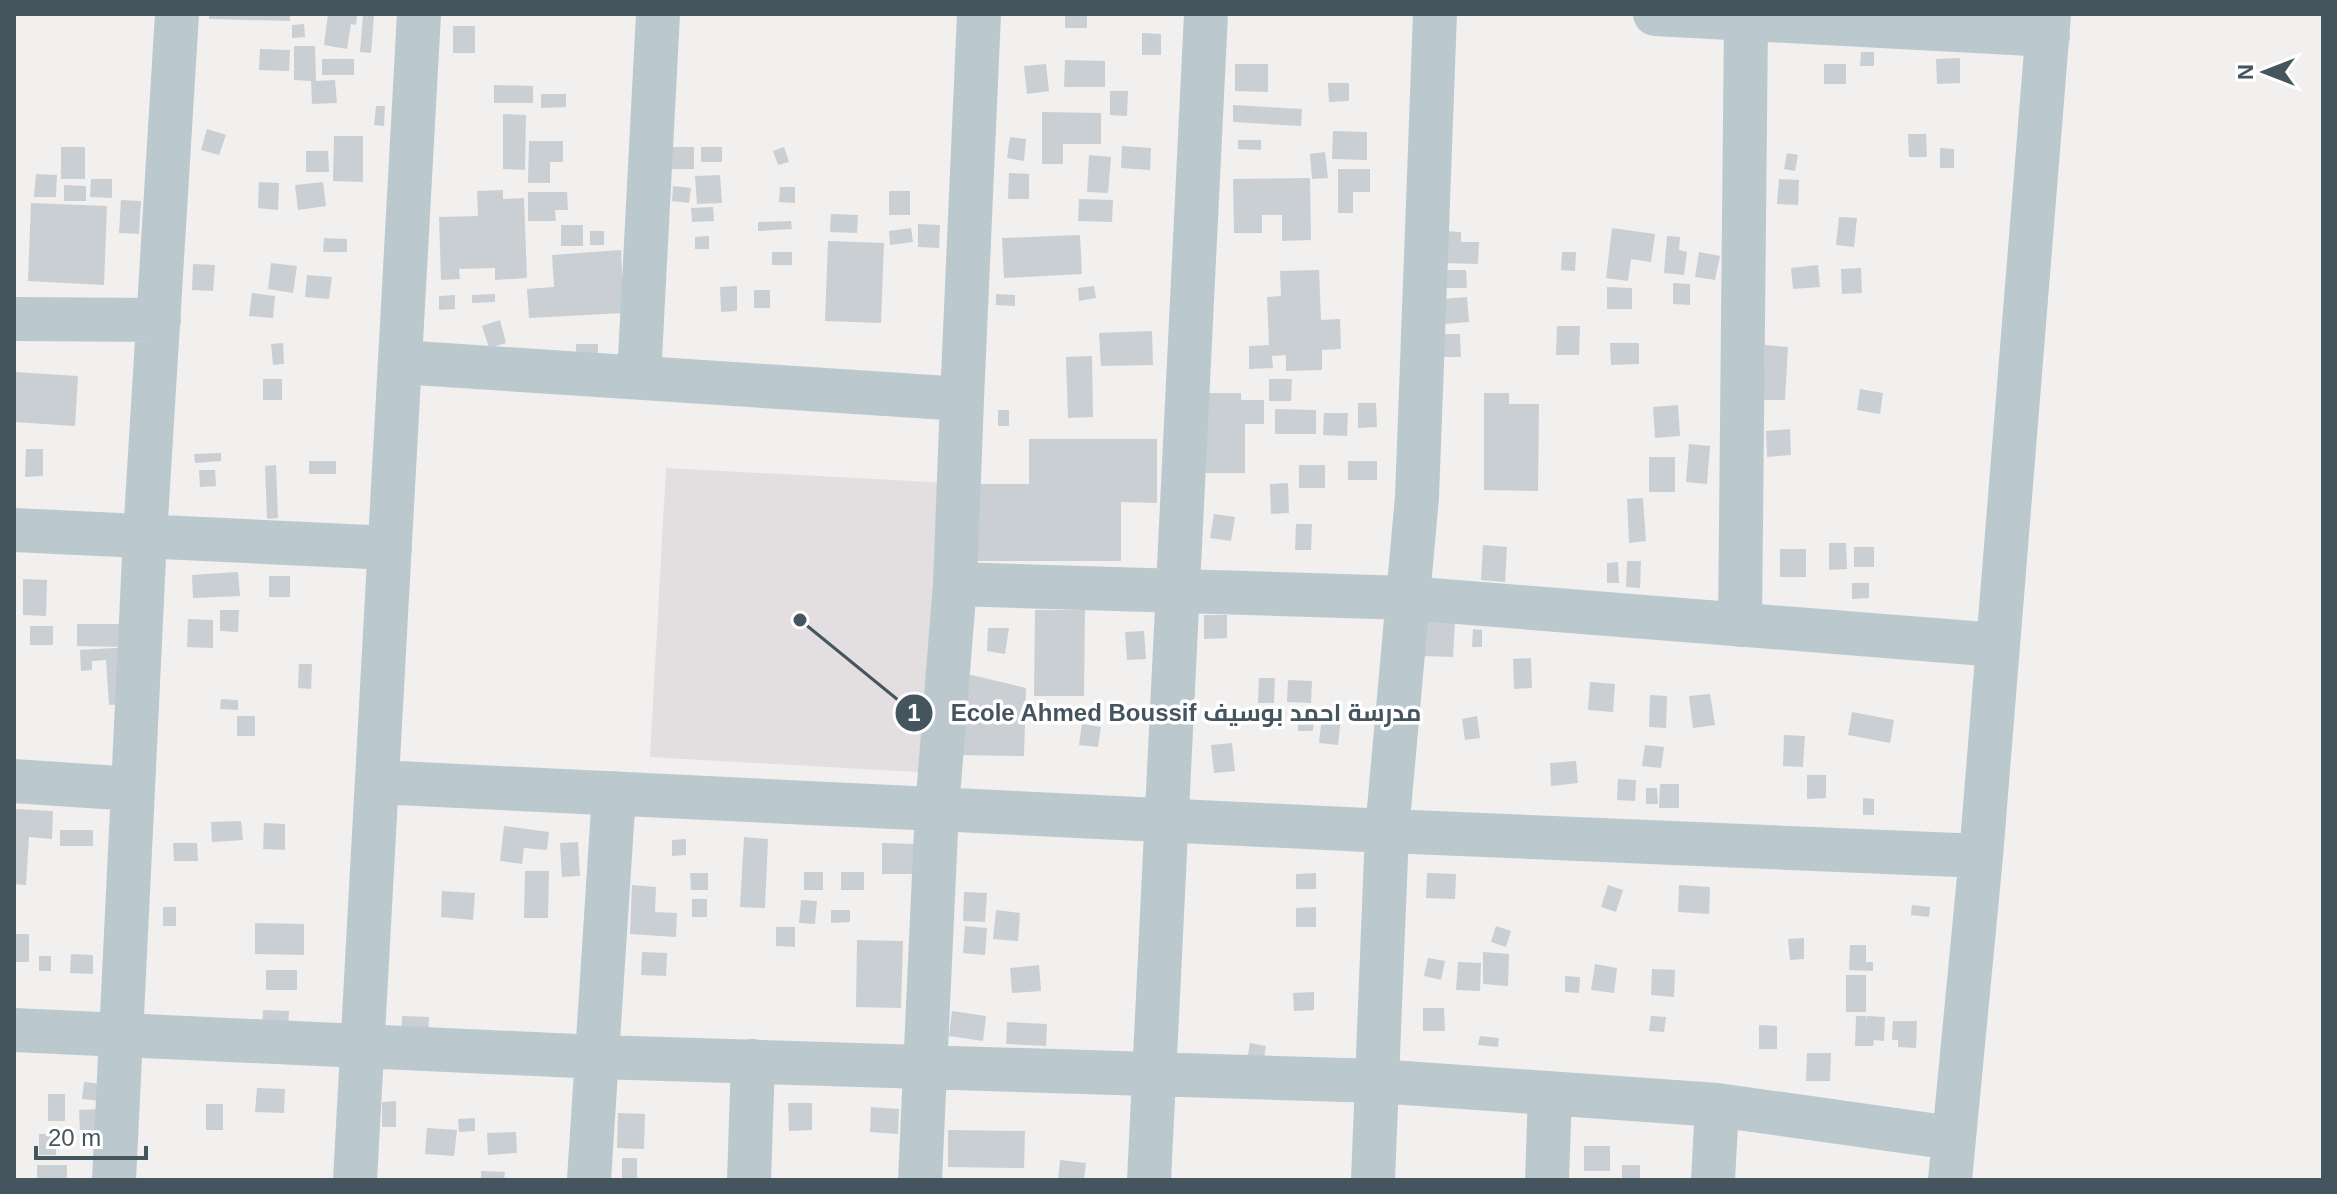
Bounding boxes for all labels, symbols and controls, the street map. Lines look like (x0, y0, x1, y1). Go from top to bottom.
north arrow (2225, 32, 2305, 112)
text: N (2233, 64, 2258, 80)
callout: Ecole Ahmed Boussif مدرسة احمد بوسيف (894, 689, 1438, 737)
text: 1 (907, 699, 921, 726)
text: Ecole Ahmed Boussif مدرسة احمد بوسيف (951, 699, 1421, 727)
scale bar (36, 1110, 146, 1160)
text: 20 m (48, 1124, 101, 1151)

